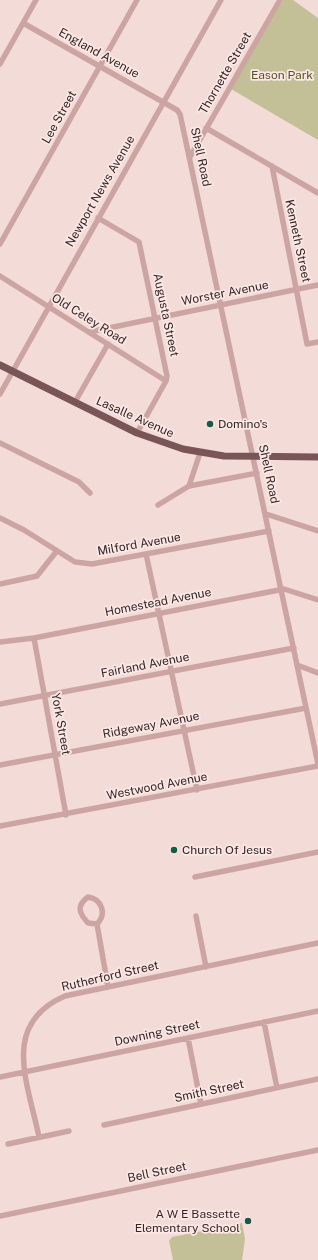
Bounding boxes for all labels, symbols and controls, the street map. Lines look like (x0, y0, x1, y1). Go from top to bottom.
street label: England Avenue (56, 25, 142, 81)
street label: Thornette Street (196, 29, 254, 116)
park label: Eason Park (251, 68, 313, 82)
street label: Lee Street (39, 88, 79, 146)
street label: Shell Road (188, 126, 214, 188)
street label: Newport News Avenue (62, 133, 138, 249)
street label: Kenneth Street (282, 198, 314, 284)
street label: Augusta Street (150, 272, 182, 358)
street label: Worster Avenue (180, 278, 270, 308)
street label: Old Celey Road (49, 291, 129, 347)
street label: Lasalle Avenue (94, 394, 176, 440)
place label: Domino's (218, 417, 268, 431)
marker: Domino's (205, 419, 215, 429)
street label: Shell Road (256, 443, 282, 505)
street label: Milford Avenue (96, 530, 182, 558)
street label: Homestead Avenue (104, 585, 213, 619)
street label: Fairland Avenue (100, 650, 191, 680)
street label: York Street (49, 692, 73, 756)
street label: Ridgeway Avenue (101, 709, 201, 741)
street label: Westwood Avenue (105, 769, 209, 803)
place label: Church Of Jesus (182, 843, 272, 857)
marker: Church Of Jesus (169, 845, 179, 855)
street label: Rutherford Street (60, 958, 160, 994)
street label: Downing Street (113, 1017, 201, 1049)
street label: Smith Street (173, 1077, 245, 1105)
street label: Bell Street (126, 1159, 188, 1185)
place label: A W E Bassette Elementary School (135, 1207, 240, 1235)
marker: A W E Bassette Elementary School (243, 1216, 253, 1226)

